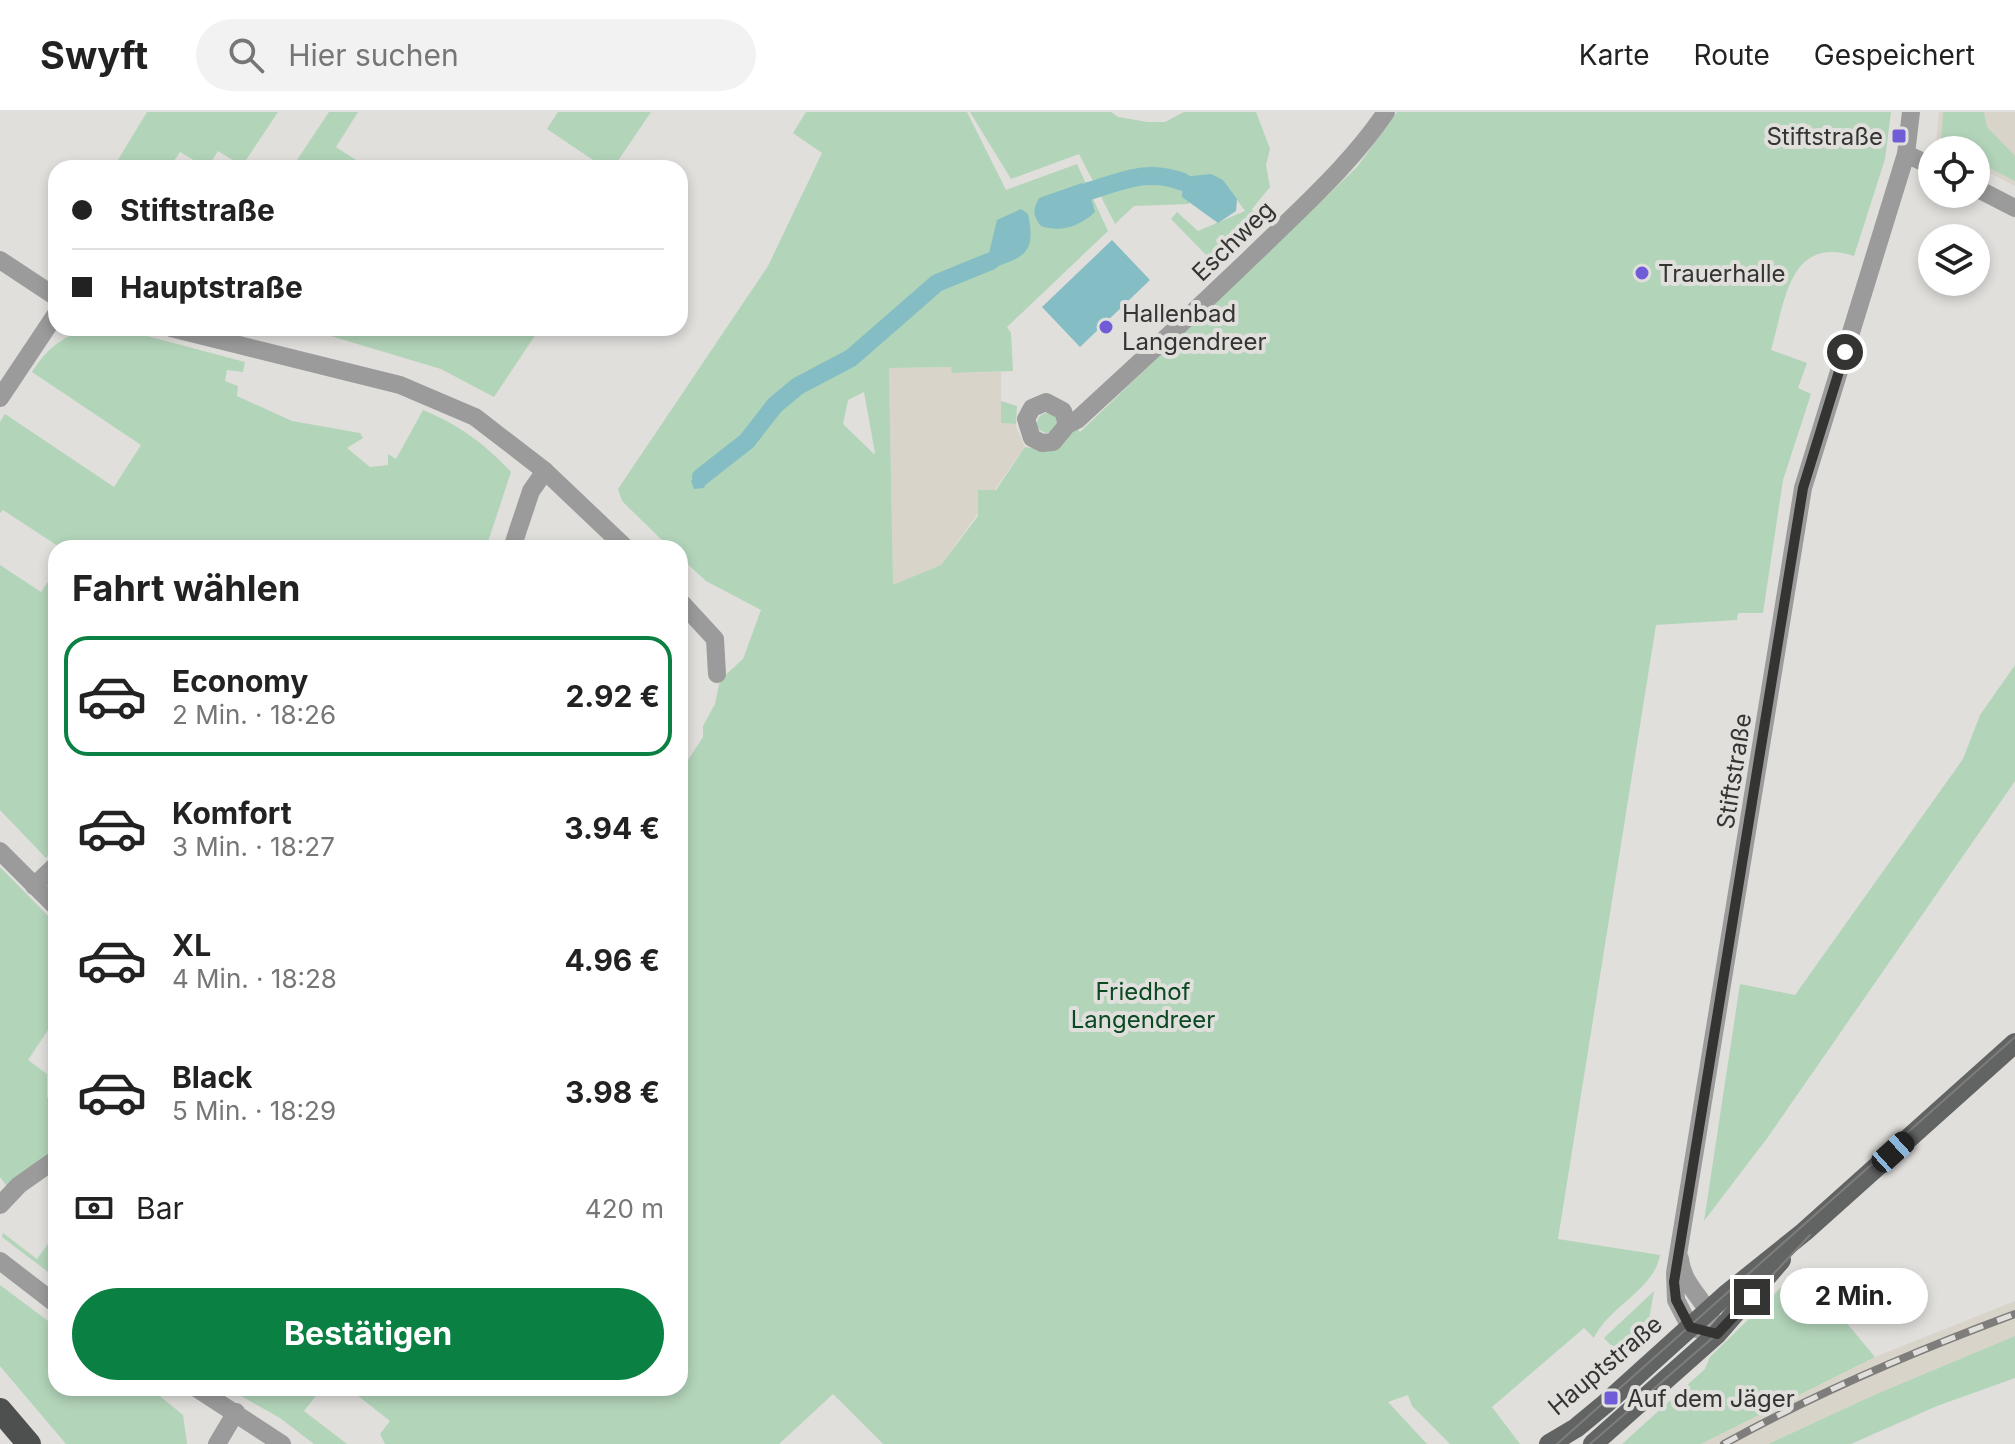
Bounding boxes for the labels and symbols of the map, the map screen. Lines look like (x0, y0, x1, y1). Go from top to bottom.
place label: Stiftstraße (1766, 122, 1883, 151)
marker: Stiftstraße (1890, 127, 1908, 145)
street label: Eschweg (1186, 195, 1280, 287)
place label: Trauerhalle (1658, 259, 1786, 288)
marker: Trauerhalle (1633, 264, 1651, 282)
place label: Hallenbad Langendreer (1122, 299, 1266, 356)
marker: Hallenbad Langendreer (1097, 318, 1115, 336)
route start (1827, 334, 1863, 370)
street label: Stiftstraße (1711, 711, 1757, 831)
park label: Friedhof Langendreer (1071, 977, 1215, 1034)
car (1867, 1127, 1919, 1177)
callout: 2 Min. (1780, 1269, 1928, 1325)
route end (1734, 1279, 1770, 1315)
street label: Hauptstraße (1542, 1309, 1668, 1421)
place label: Auf dem Jäger (1627, 1384, 1795, 1413)
marker: Auf dem Jäger (1602, 1389, 1620, 1407)

